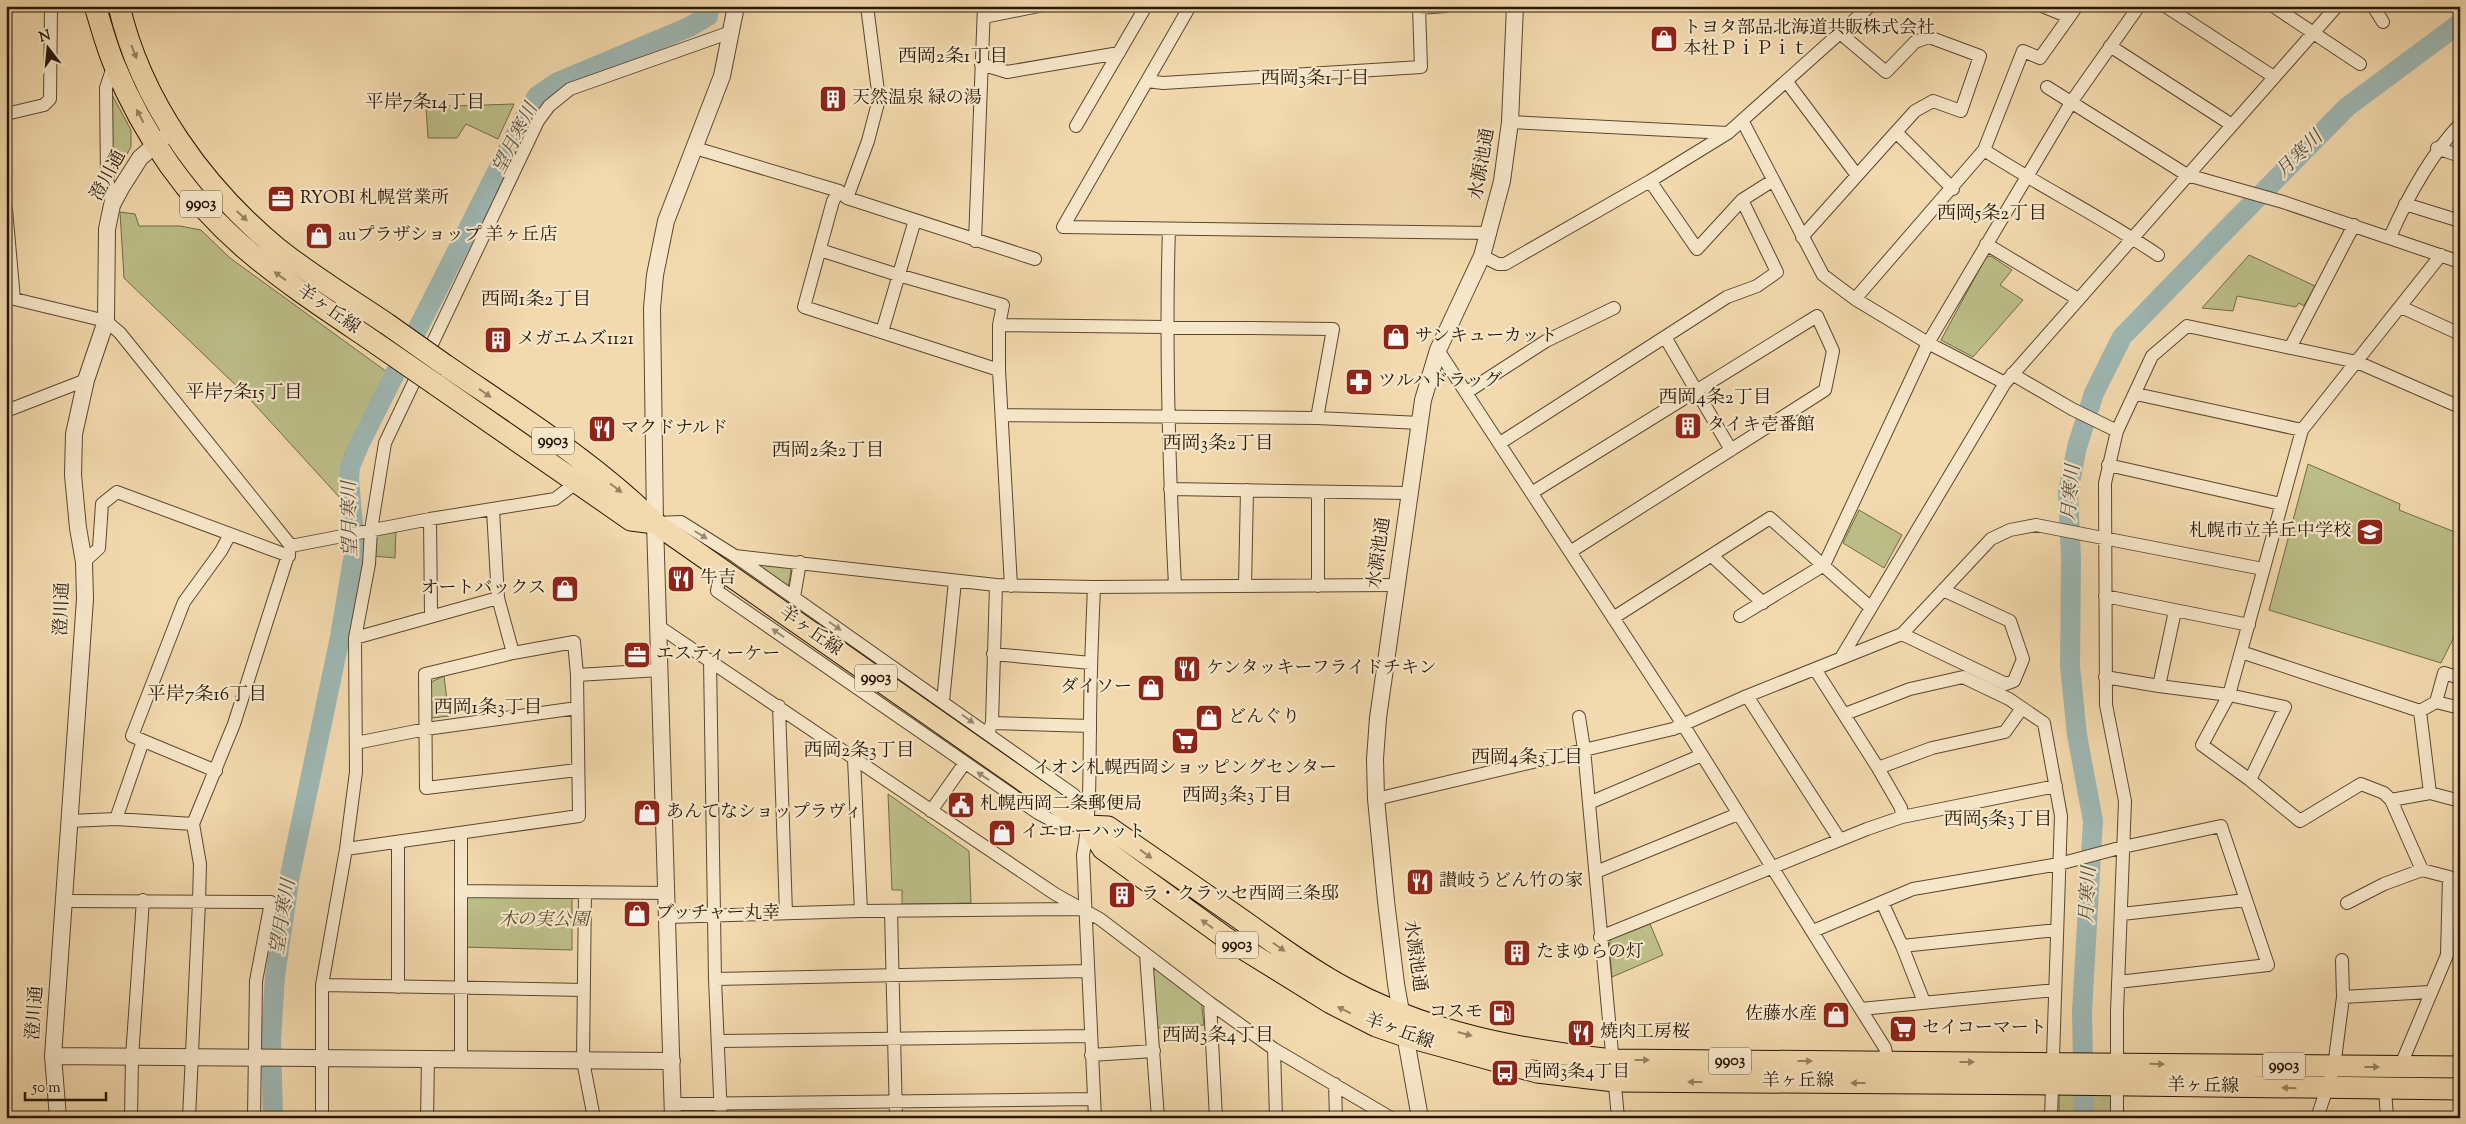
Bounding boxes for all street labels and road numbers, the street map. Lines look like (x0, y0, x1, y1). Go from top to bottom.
street label: 水源池通 (1464, 126, 1502, 202)
street label: 澄川通 (85, 146, 133, 206)
road number: 9903 (180, 190, 222, 218)
street label: 羊ヶ丘線 (291, 279, 365, 341)
road number: 9903 (532, 428, 574, 454)
street label: 水源池通 (1362, 516, 1398, 590)
street label: 澄川通 (49, 582, 77, 636)
street label: 羊ヶ丘線 (773, 601, 847, 663)
road number: 9903 (855, 664, 897, 691)
street label: 水源池通 (1396, 919, 1432, 993)
road number: 9903 (1216, 932, 1258, 958)
street label: 澄川通 (21, 985, 51, 1041)
street label: 羊ヶ丘線 (1361, 1007, 1437, 1057)
road number: 9903 (1709, 1048, 1751, 1074)
road number: 9903 (2263, 1052, 2305, 1080)
street label: 羊ヶ丘線 (1762, 1069, 1834, 1095)
street label: 羊ヶ丘線 (2167, 1073, 2239, 1101)

